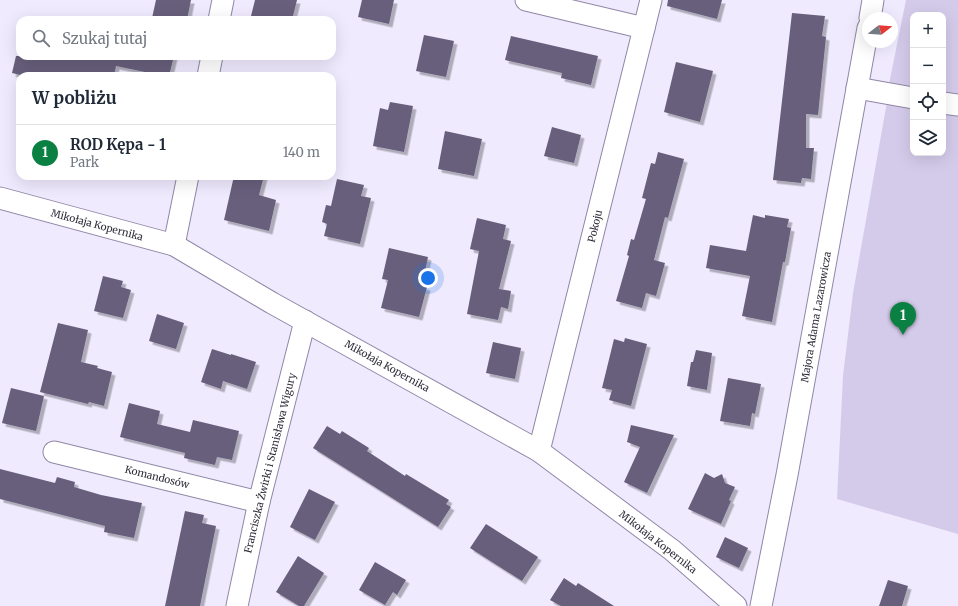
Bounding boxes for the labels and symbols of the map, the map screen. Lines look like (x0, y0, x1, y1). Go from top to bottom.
north arrow (862, 12, 898, 48)
street label: Mikołaja Kopernika (49, 206, 145, 244)
street label: Pokoju (585, 208, 605, 244)
street label: Majora Adama Lazarowicza (798, 250, 834, 384)
your location (418, 268, 438, 288)
pin: 1 (890, 302, 916, 335)
street label: Mikołaja Kopernika (342, 337, 432, 395)
street label: Franciszka Żwirki i Stanisława Wigury (240, 371, 299, 554)
street label: Komandosów (124, 463, 191, 491)
street label: Mikołaja Kopernika (617, 508, 700, 577)

